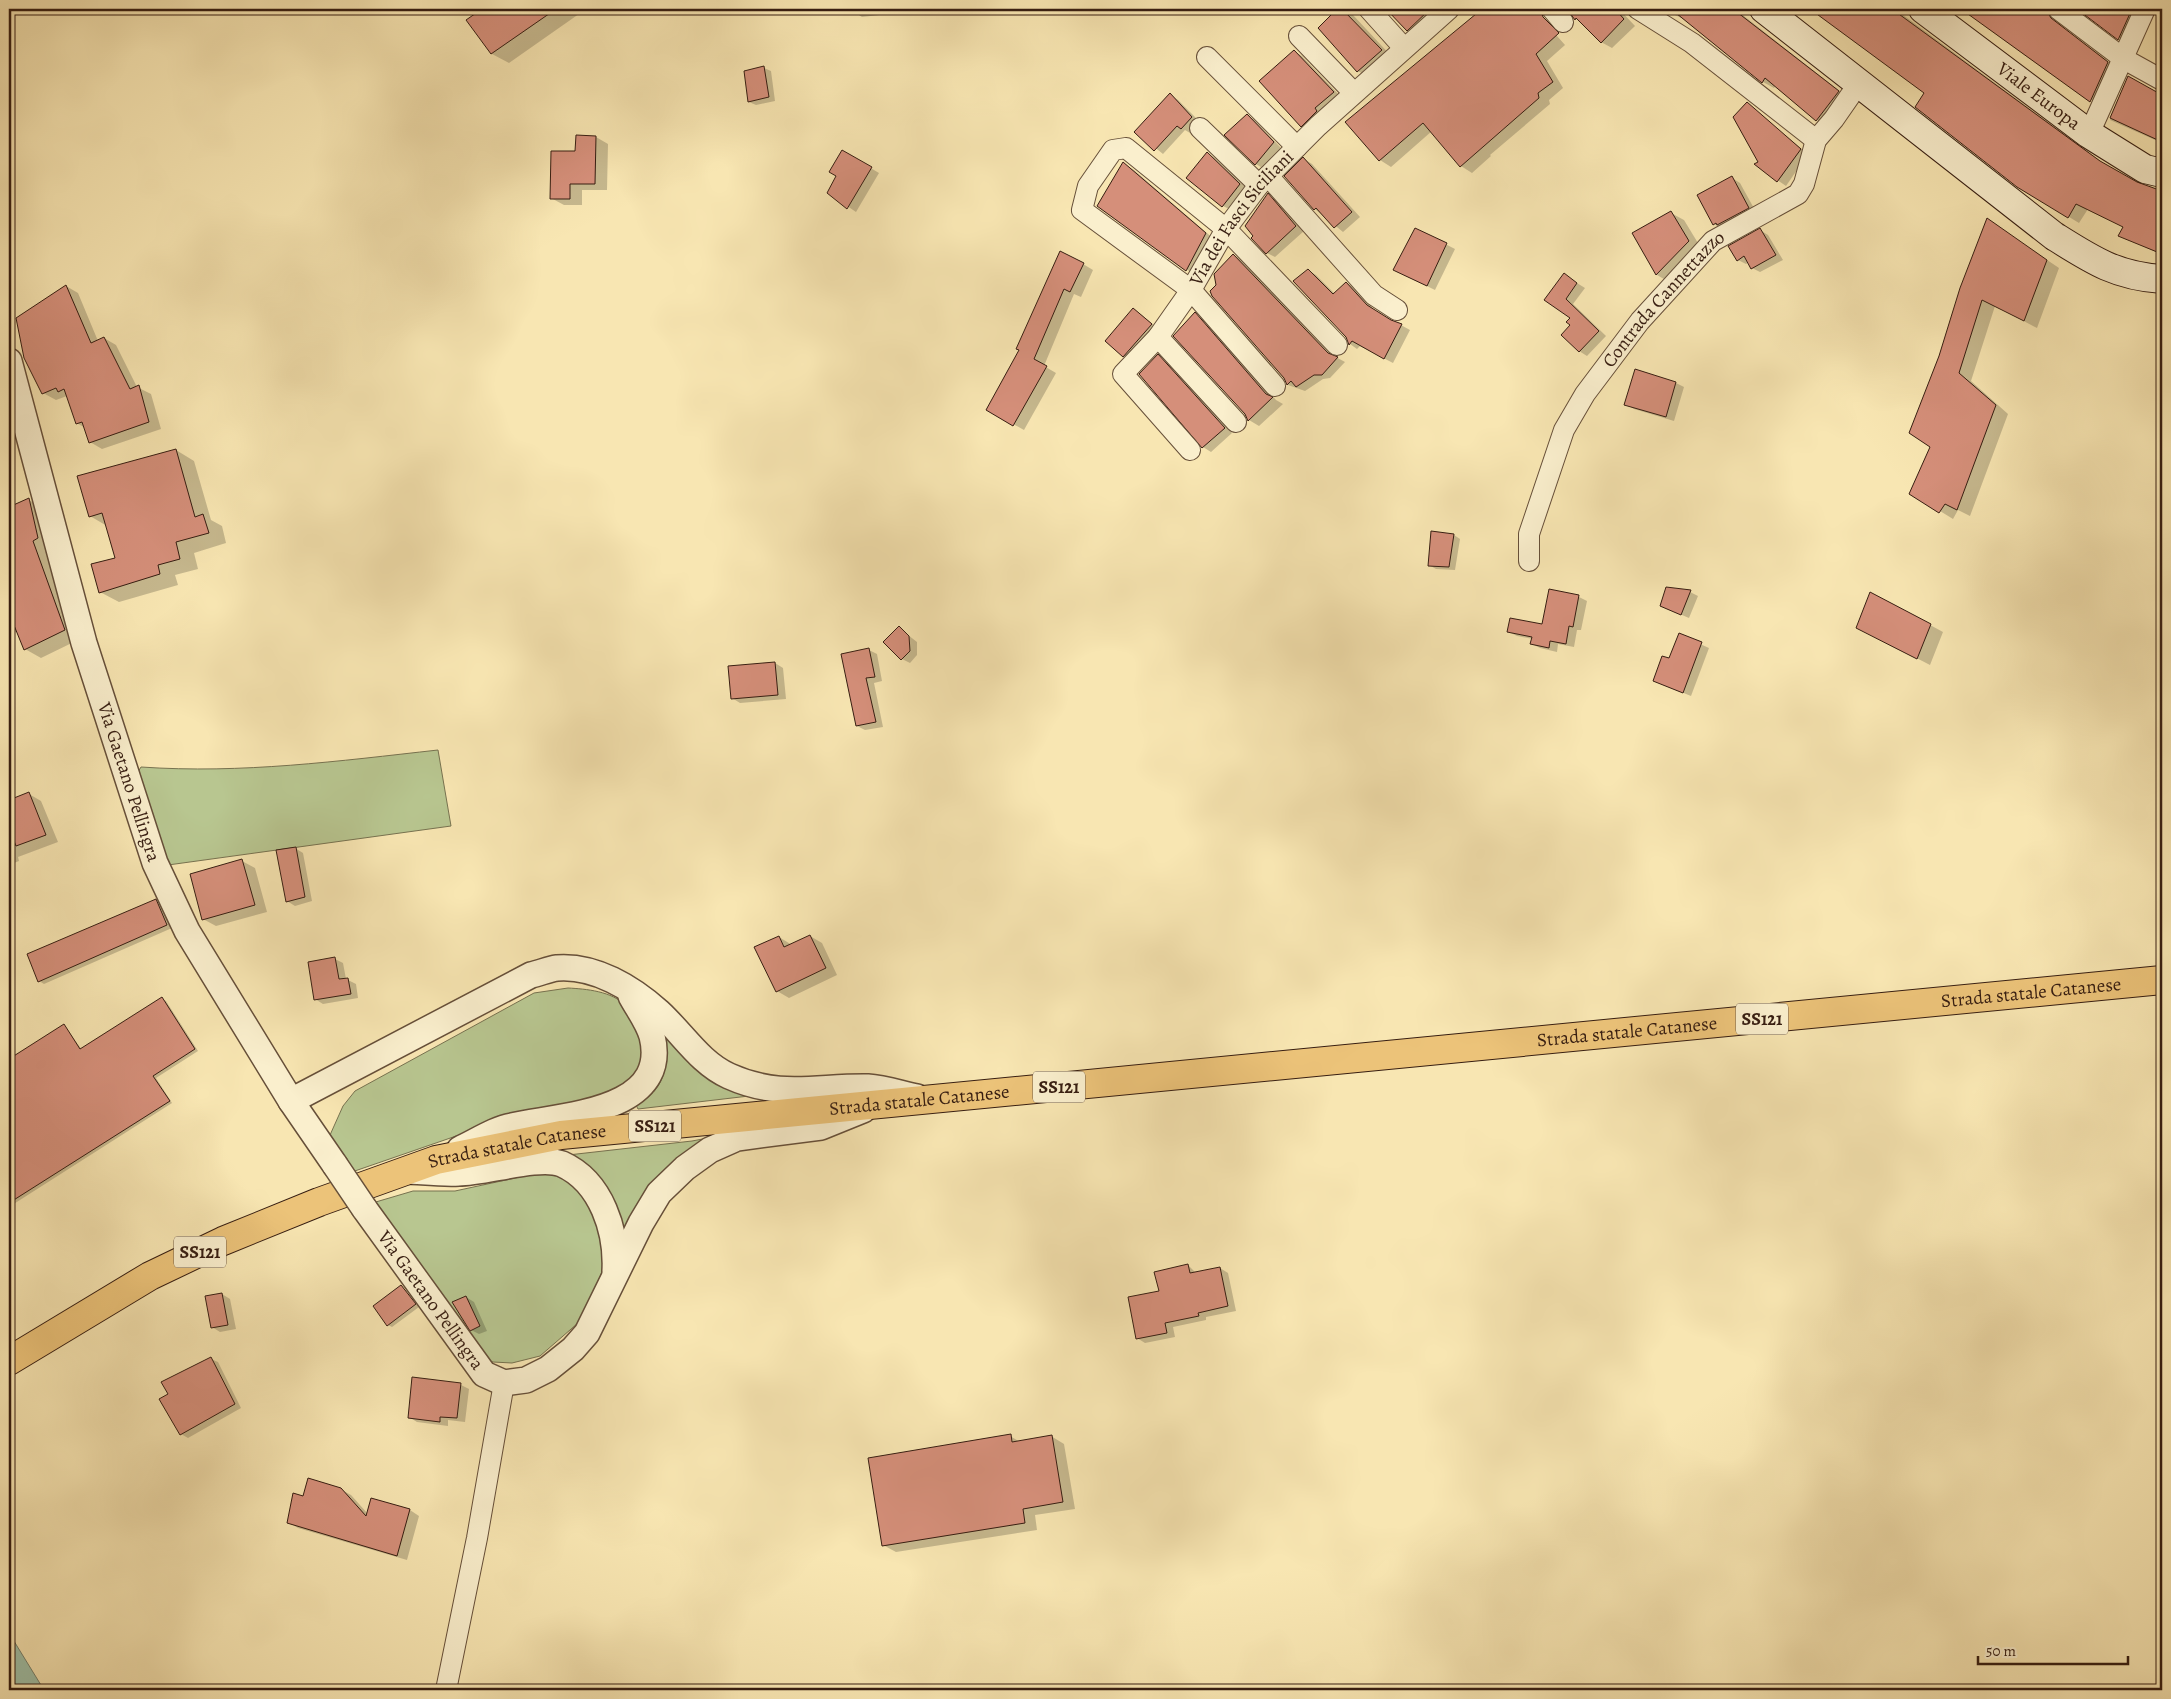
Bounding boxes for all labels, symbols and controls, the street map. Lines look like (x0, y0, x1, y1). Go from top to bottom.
street label: Viale Europa (1991, 56, 2086, 136)
street label: Via dei Fasci Siciliani (1183, 144, 1300, 291)
street label: Contrada Cannettazzo (1596, 224, 1729, 373)
street label: Via Gaetano Pellingra (91, 698, 167, 865)
street label: Strada statale Catanese (1940, 971, 2122, 1014)
road number: SS121 (1736, 1004, 1788, 1034)
street label: Strada statale Catanese (1536, 1010, 1718, 1053)
road number: SS121 (1033, 1072, 1085, 1102)
street label: Strada statale Catanese (828, 1079, 1011, 1122)
road number: SS121 (629, 1110, 681, 1142)
street label: Strada statale Catanese (424, 1118, 608, 1175)
street label: Via Gaetano Pellingra (371, 1225, 490, 1375)
road number: SS121 (174, 1236, 226, 1268)
scale bar (1978, 1634, 2128, 1666)
text: 50 m (1986, 1641, 2016, 1661)

